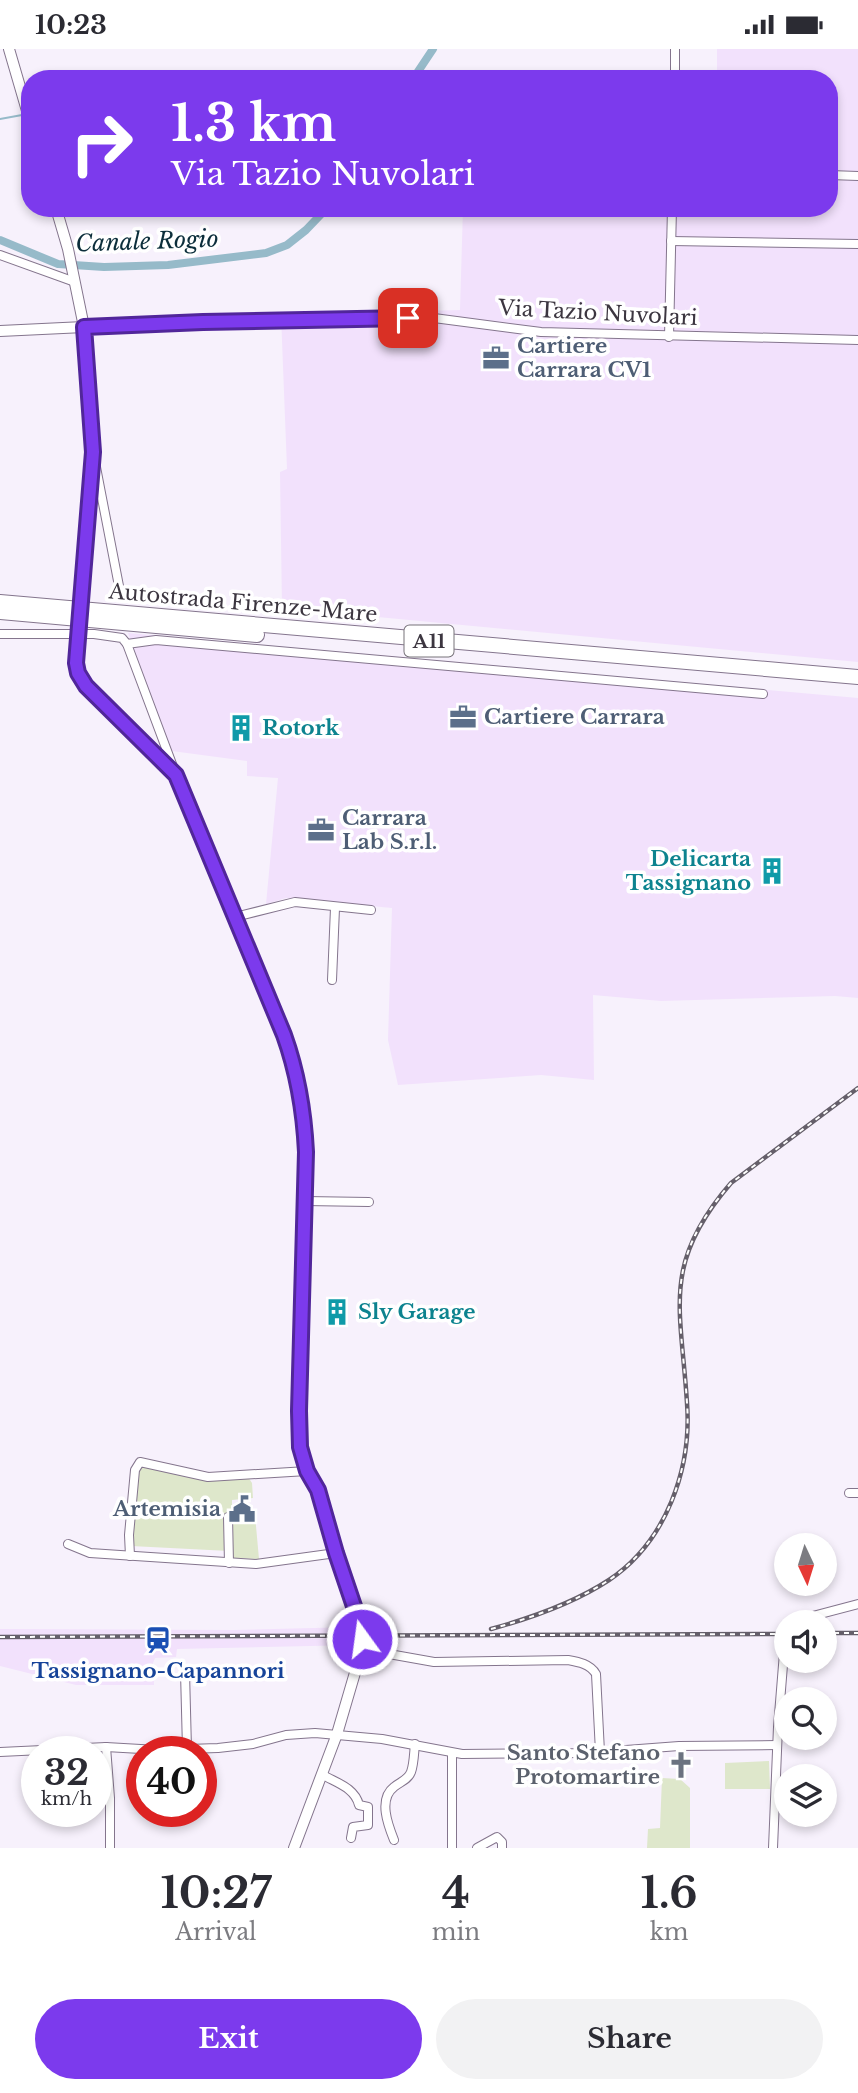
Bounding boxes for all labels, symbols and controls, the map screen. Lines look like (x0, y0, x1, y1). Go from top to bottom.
text: 10:23 (35, 9, 107, 41)
text: 1.3 km (171, 93, 336, 154)
icon: right (56, 98, 147, 189)
text: Via Tazio Nuvolari (171, 154, 475, 194)
water label: Canale Rogio (75, 225, 219, 257)
pin (378, 288, 438, 348)
street label: Via Tazio Nuvolari (497, 295, 698, 331)
icon: arrive (389, 299, 427, 337)
place label: Cartiere Carrara CV1 (517, 333, 651, 383)
office icon: Cartiere Carrara CV1 (481, 343, 511, 373)
street label: Autostrada Firenze-Mare (107, 578, 378, 628)
road number: A11 (404, 625, 453, 657)
office icon: Cartiere Carrara (448, 702, 478, 732)
place label: Cartiere Carrara (484, 704, 665, 730)
building icon: Rotork (226, 713, 256, 743)
place label: Rotork (262, 715, 340, 741)
place label: Carrara Lab S.r.l. (342, 805, 437, 855)
office icon: Carrara Lab S.r.l. (306, 815, 336, 845)
place label: Delicarta Tassignano (626, 846, 751, 896)
building icon: Delicarta Tassignano (757, 856, 787, 886)
building icon: Sly Garage (322, 1297, 352, 1327)
place label: Sly Garage (358, 1299, 476, 1325)
public building icon: Artemisia (227, 1494, 257, 1524)
place label: Artemisia (112, 1496, 221, 1522)
north arrow (774, 1533, 836, 1596)
map controls (774, 1533, 837, 1827)
position arrow (325, 1602, 399, 1676)
button: sound (774, 1610, 837, 1673)
station icon: Tassignano-Capannori (143, 1625, 173, 1655)
place label: Tassignano-Capannori (31, 1658, 285, 1684)
button: search (774, 1687, 837, 1750)
speed limit sign: 40 (126, 1736, 217, 1827)
place label: Santo Stefano Protomartire (507, 1740, 660, 1790)
church icon: Santo Stefano Protomartire (666, 1750, 696, 1780)
text: 32 (44, 1751, 89, 1794)
button: layers (774, 1764, 837, 1827)
text: km/h (41, 1788, 92, 1810)
text: 10:27 (160, 1867, 271, 1919)
text: 4 (442, 1867, 470, 1919)
text: 1.6 (641, 1867, 698, 1919)
text: Arrival (175, 1918, 257, 1946)
text: min (432, 1918, 480, 1946)
text: km (650, 1918, 688, 1946)
button: Exit (35, 1999, 422, 2079)
button: Share (436, 1999, 823, 2079)

